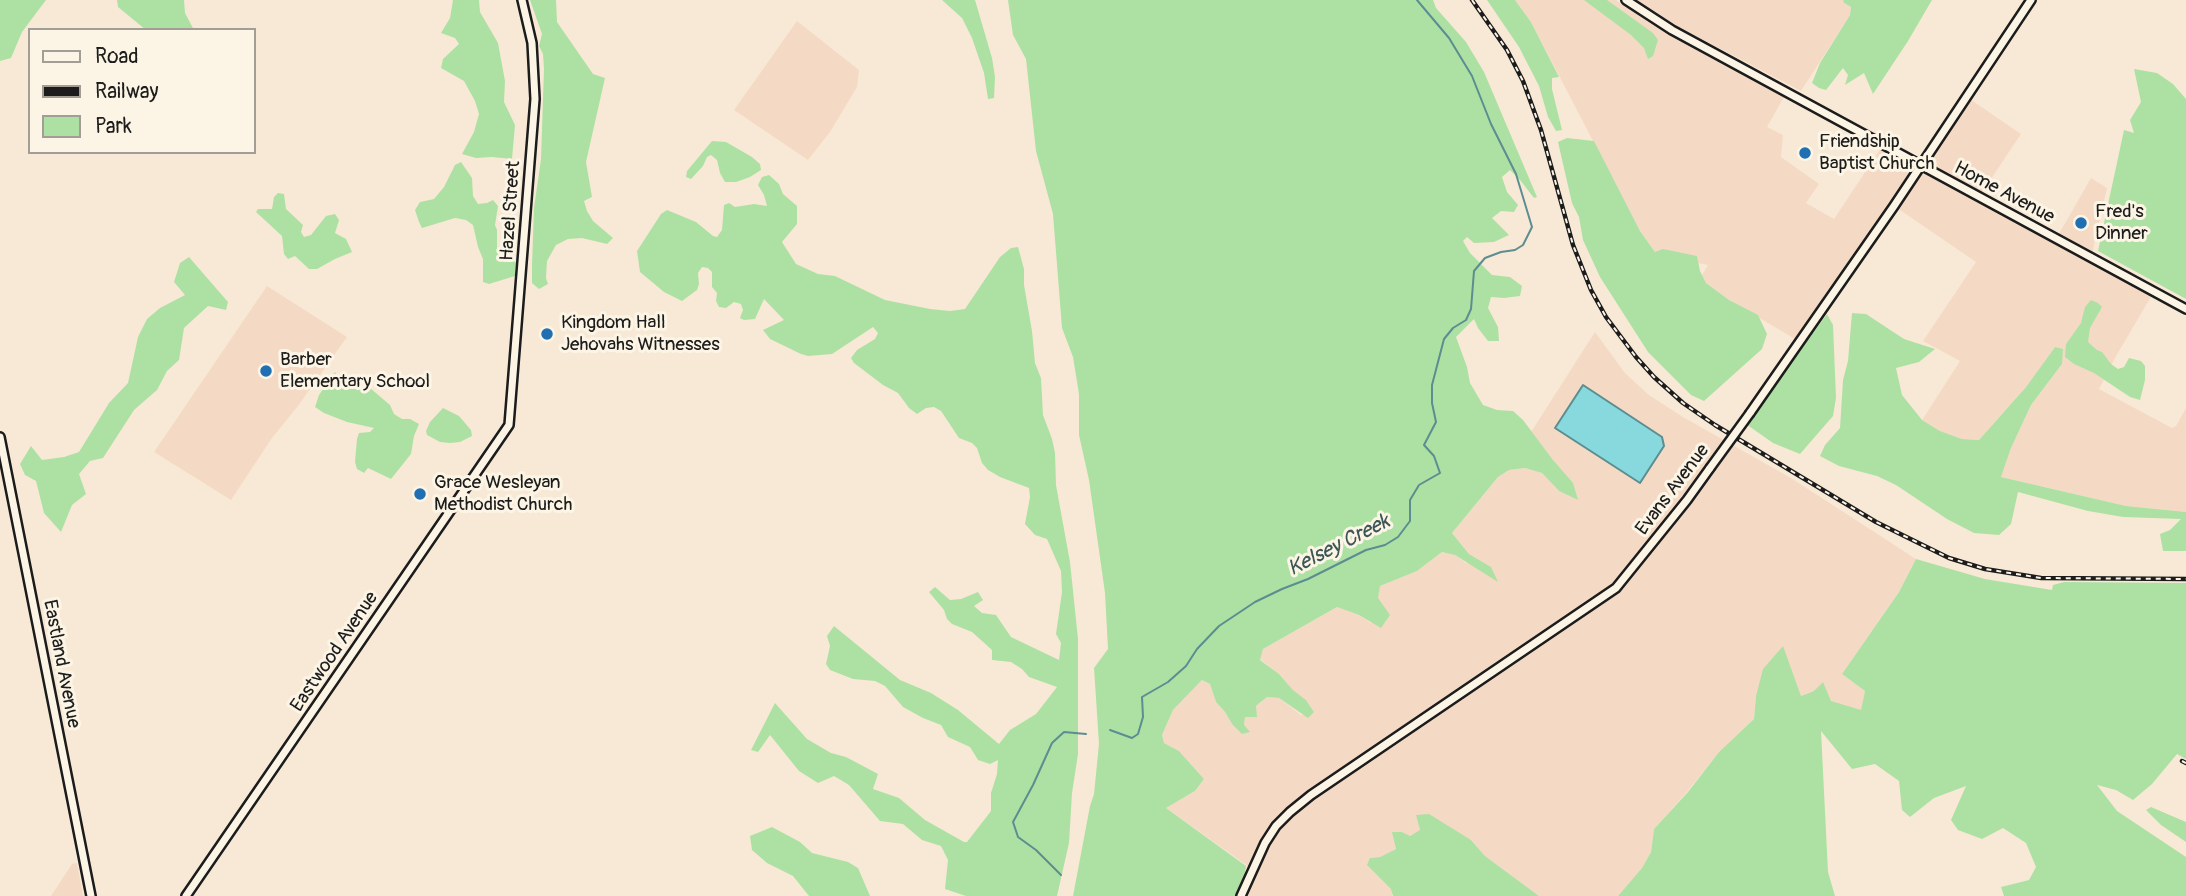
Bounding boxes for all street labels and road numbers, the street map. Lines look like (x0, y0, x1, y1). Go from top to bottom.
street label: Home Avenue (1950, 157, 2058, 229)
street label: Hazel Street (496, 160, 526, 262)
street label: Evans Avenue (1631, 440, 1715, 540)
street label: Eastwood Avenue (286, 588, 384, 716)
street label: Eastland Avenue (37, 598, 85, 730)

